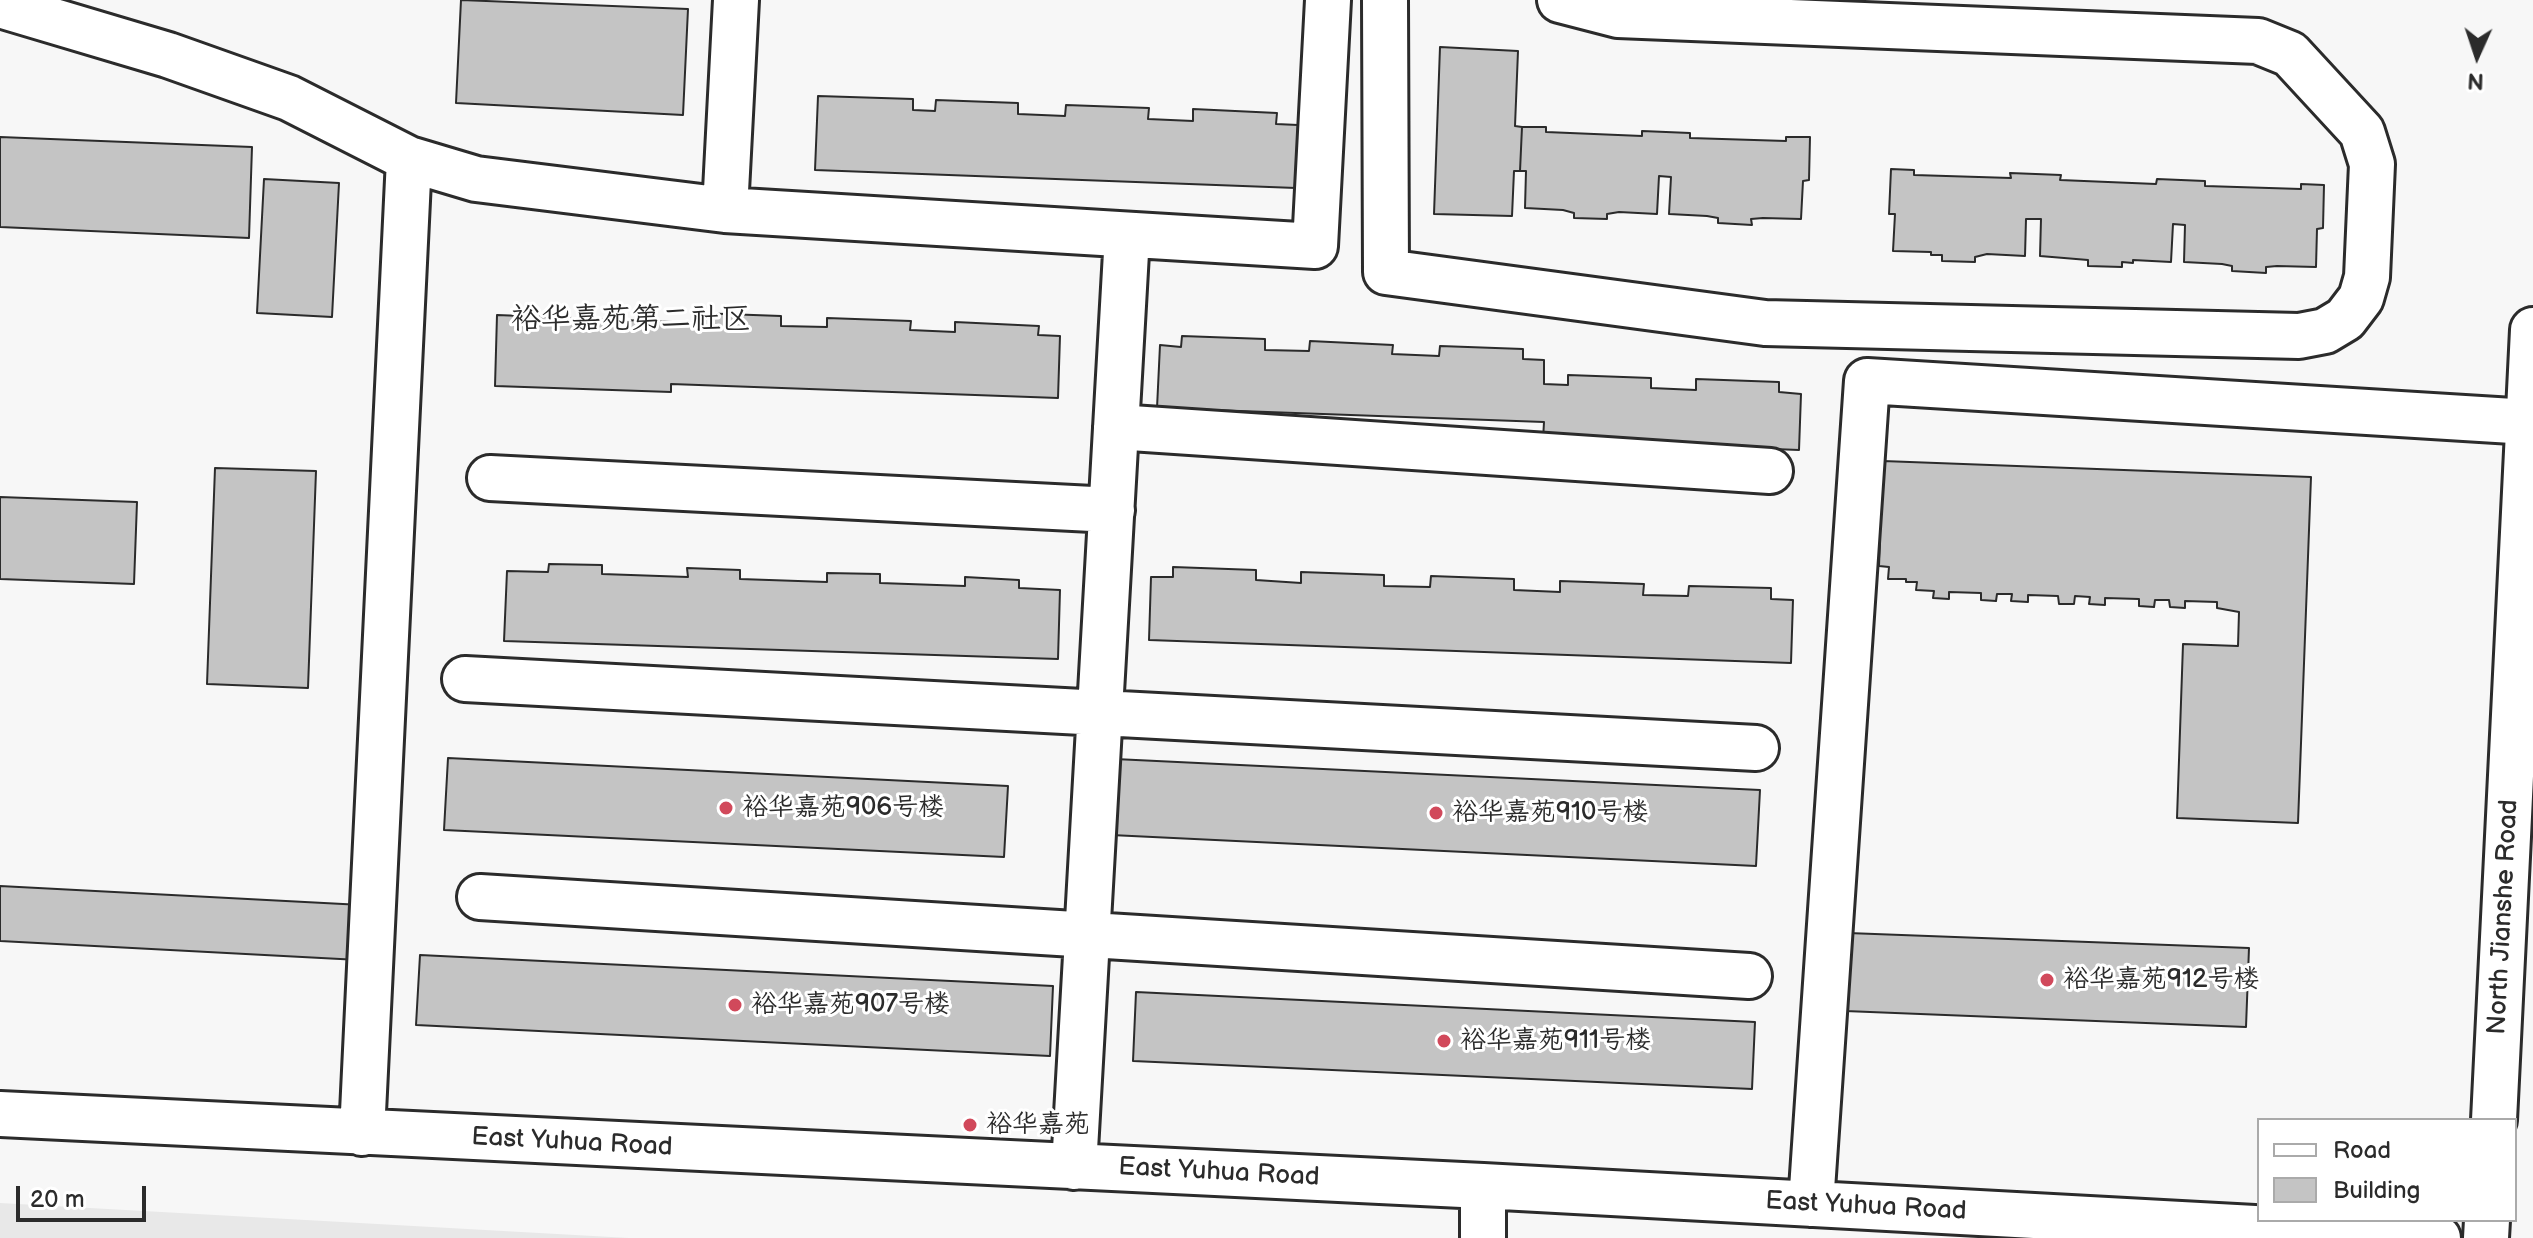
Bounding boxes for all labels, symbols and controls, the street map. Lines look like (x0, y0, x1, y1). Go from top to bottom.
north arrow (2437, 16, 2517, 96)
text: N (2467, 67, 2485, 94)
district label: 裕华嘉苑第二社区 (511, 302, 751, 338)
place label: 裕华嘉苑906号楼 (742, 792, 944, 824)
place label: 裕华嘉苑910号楼 (1452, 797, 1648, 829)
marker: 裕华嘉苑906号楼 (717, 799, 735, 817)
street label: North Jianshe Road (2482, 799, 2526, 1035)
marker: 裕华嘉苑910号楼 (1427, 804, 1445, 822)
place label: 裕华嘉苑912号楼 (2063, 964, 2259, 996)
marker: 裕华嘉苑912号楼 (2038, 971, 2056, 989)
place label: 裕华嘉苑907号楼 (751, 989, 950, 1021)
marker: 裕华嘉苑907号楼 (726, 996, 744, 1014)
place label: 裕华嘉苑911号楼 (1460, 1025, 1651, 1057)
marker: 裕华嘉苑911号楼 (1435, 1032, 1453, 1050)
place label: 裕华嘉苑 (986, 1109, 1090, 1141)
marker: 裕华嘉苑 (961, 1116, 979, 1134)
legend (2257, 1118, 2517, 1222)
street label: East Yuhua Road (471, 1122, 673, 1164)
text: Road (2333, 1136, 2391, 1165)
street label: East Yuhua Road (1118, 1152, 1320, 1194)
scale bar (20, 1170, 150, 1220)
text: Building (2333, 1176, 2420, 1205)
text: 20 m (30, 1185, 85, 1214)
street label: East Yuhua Road (1765, 1186, 1967, 1228)

